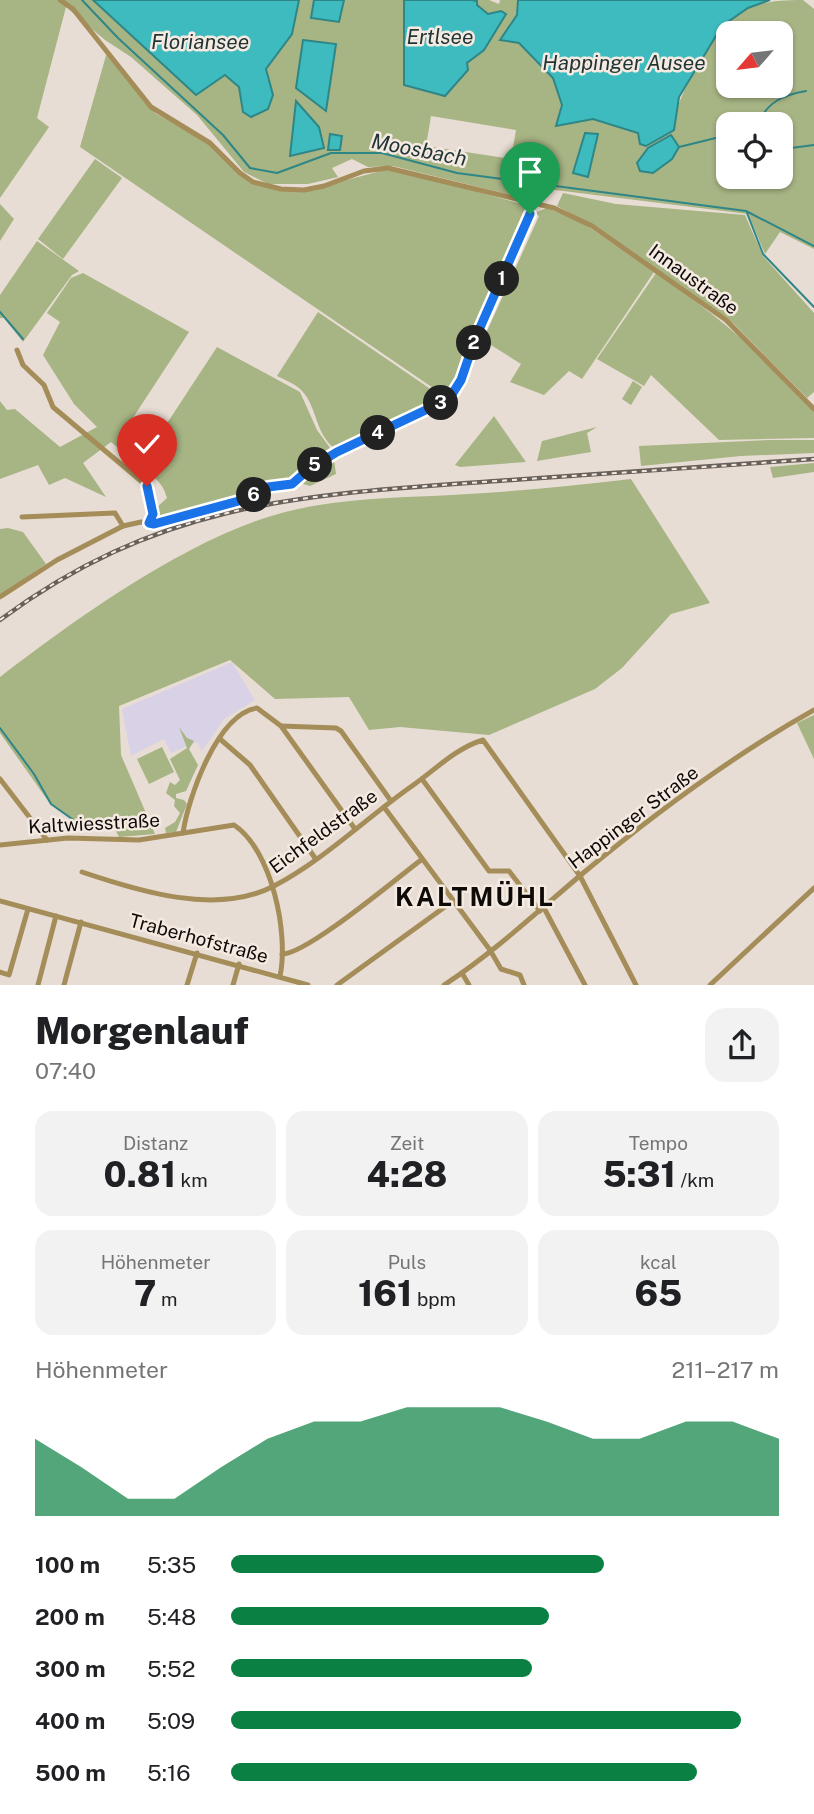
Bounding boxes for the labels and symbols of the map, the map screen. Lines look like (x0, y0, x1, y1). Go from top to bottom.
north arrow (716, 21, 793, 98)
water label: Ertlsee (407, 24, 473, 49)
water label: Floriansee (151, 29, 249, 54)
water label: Happinger Ausee (542, 50, 706, 75)
water label: Moosbach (369, 128, 469, 171)
pin (500, 142, 560, 214)
street label: Innaustraße (645, 239, 743, 319)
pin: 1 (484, 262, 520, 296)
pin: 2 (456, 326, 491, 360)
pin: 3 (424, 386, 458, 420)
pin (117, 414, 177, 486)
pin: 4 (360, 416, 396, 450)
pin: 5 (298, 448, 332, 482)
pin: 6 (236, 477, 272, 512)
street label: Happinger Straße (564, 761, 702, 873)
street label: Eichfeldstraße (265, 784, 381, 878)
street label: Kaltwiesstraße (28, 809, 160, 837)
district label: KALTMÜHL (395, 881, 555, 912)
street label: Traberhofstraße (127, 909, 271, 967)

